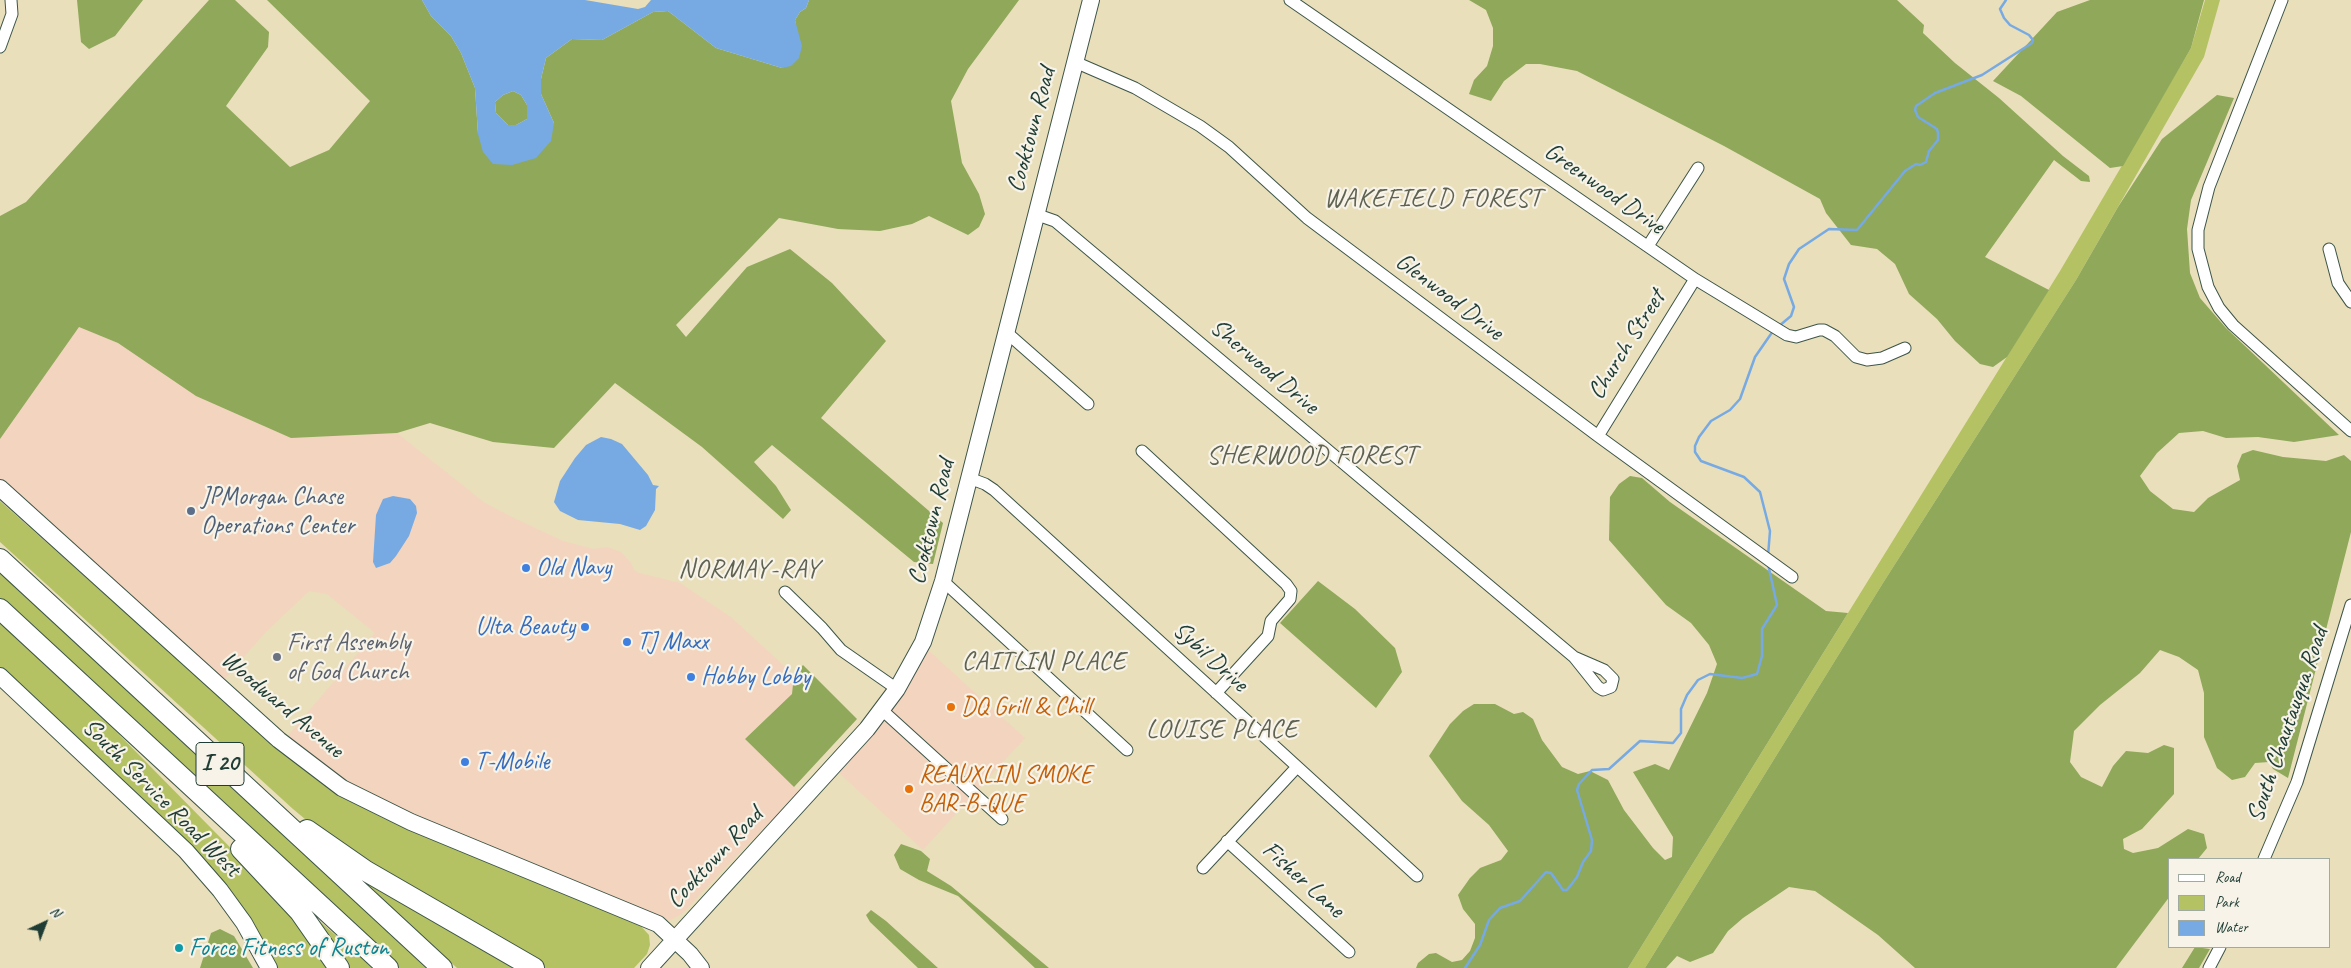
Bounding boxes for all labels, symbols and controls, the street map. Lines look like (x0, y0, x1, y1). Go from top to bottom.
street label: Cooktown Road (1001, 64, 1063, 196)
street label: Greenwood Drive (1538, 137, 1670, 241)
district label: WAKEFIELD FOREST (1322, 183, 1544, 215)
street label: Glenwood Drive (1389, 247, 1509, 347)
street label: Church Street (1582, 285, 1672, 405)
street label: Sherwood Drive (1204, 313, 1324, 421)
district label: SHERWOOD FOREST (1205, 440, 1419, 472)
street label: Cooktown Road (902, 456, 962, 588)
place label: JPMorgan Chase Operations Center (201, 482, 354, 541)
marker: JPMorgan Chase Operations Center (185, 505, 197, 517)
place label: Old Navy (536, 553, 611, 583)
district label: NORMAY-RAY (677, 554, 821, 586)
marker: Old Navy (520, 562, 532, 574)
place label: Ulta Beauty (476, 612, 575, 642)
street label: Sybil Drive (1166, 615, 1254, 699)
marker: Ulta Beauty (579, 621, 591, 633)
street label: South Chautauqua Road (2241, 624, 2335, 826)
place label: TJ Maxx (637, 627, 708, 657)
place label: First Assembly of God Church (287, 628, 410, 687)
marker: TJ Maxx (621, 636, 633, 648)
street label: Woodward Avenue (215, 645, 349, 765)
district label: CAITLIN PLACE (960, 646, 1128, 678)
marker: First Assembly of God Church (271, 651, 283, 663)
place label: Hobby Lobby (701, 662, 810, 692)
marker: Hobby Lobby (685, 671, 697, 683)
place label: DQ Grill & Chill (961, 692, 1091, 722)
marker: DQ Grill & Chill (945, 701, 957, 713)
street label: South Service Road West (75, 712, 247, 884)
district label: LOUISE PLACE (1144, 714, 1300, 746)
road number: I 20 (196, 742, 244, 786)
place label: T-Mobile (475, 747, 549, 777)
marker: T-Mobile (459, 756, 471, 768)
place label: REAUXLIN SMOKE BAR-B-QUE (919, 760, 1092, 819)
marker: REAUXLIN SMOKE BAR-B-QUE (903, 783, 915, 795)
street label: Cooktown Road (660, 801, 770, 915)
street label: Fisher Lane (1256, 835, 1350, 925)
legend (2168, 858, 2331, 948)
text: Road (2215, 868, 2240, 887)
text: Park (2215, 893, 2239, 912)
north arrow (20, 898, 70, 948)
text: N (47, 902, 65, 921)
text: Water (2215, 918, 2248, 937)
place label: Force Fitness of Ruston (189, 933, 389, 963)
marker: Force Fitness of Ruston (173, 942, 185, 954)

